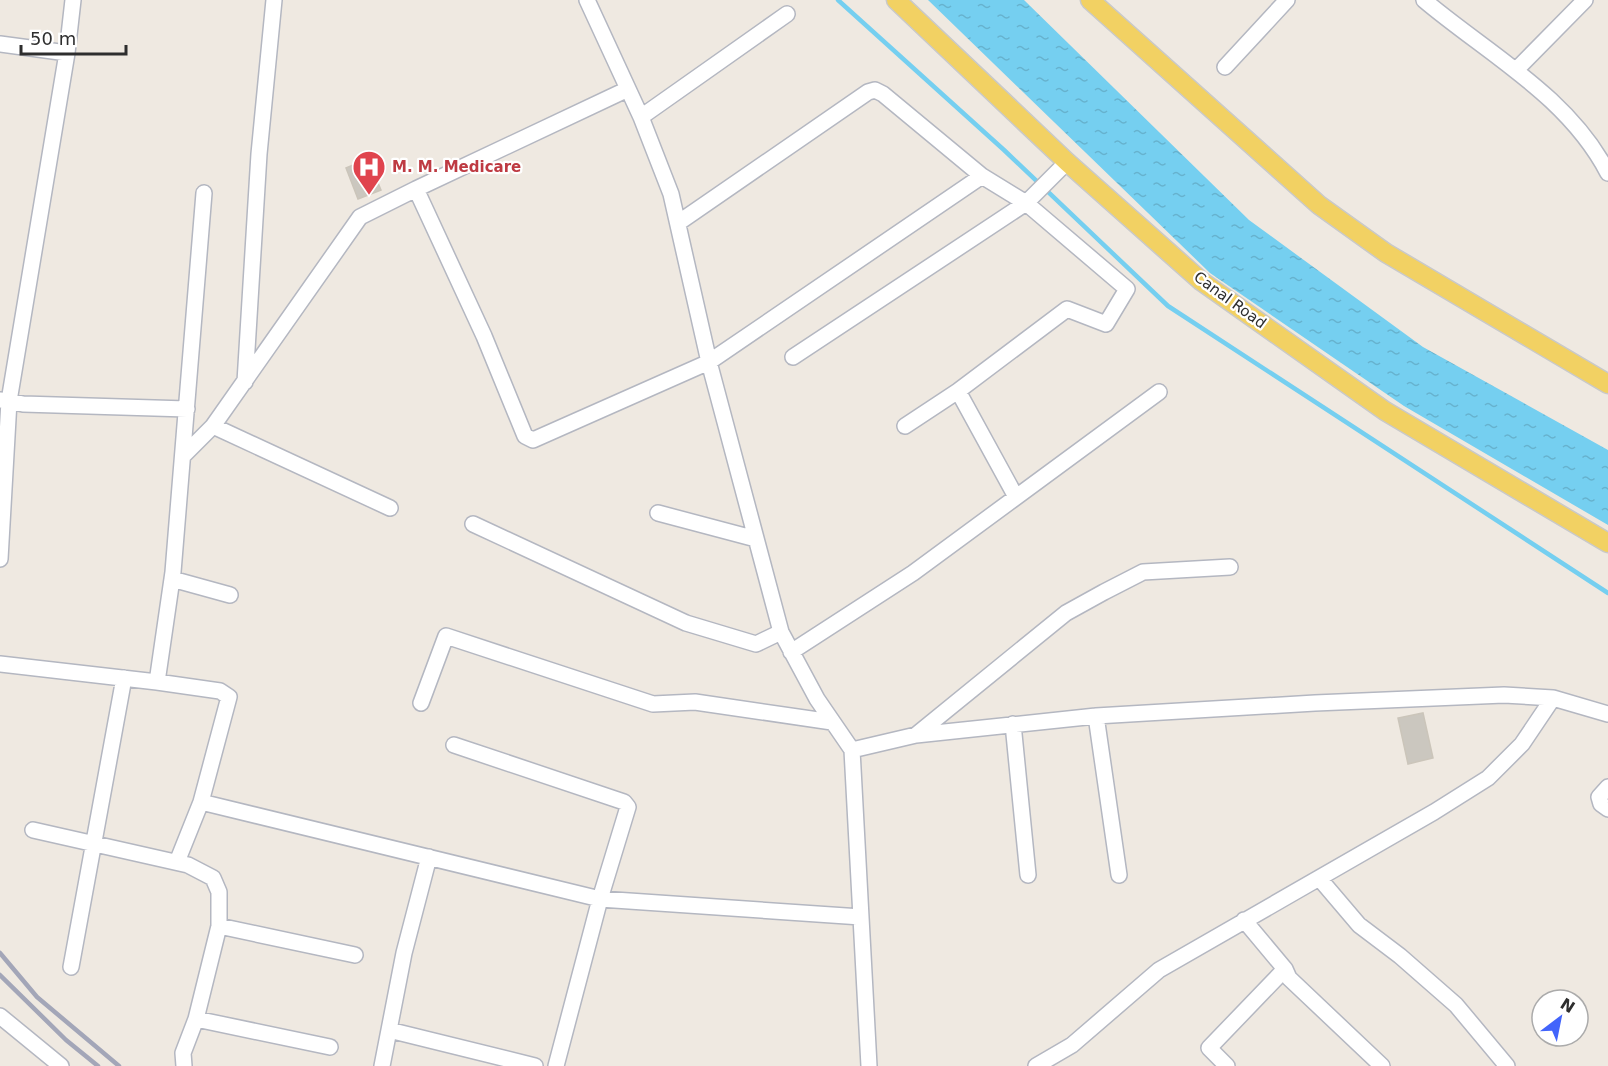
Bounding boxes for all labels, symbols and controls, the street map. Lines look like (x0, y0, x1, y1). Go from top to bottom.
scale bar (21, 18, 126, 56)
text: 50 m (30, 28, 76, 49)
hospital icon: M. M. Medicare (351, 149, 387, 196)
place label: M. M. Medicare (392, 158, 521, 176)
street label: Canal Road (1190, 268, 1270, 332)
north arrow (1530, 988, 1590, 1048)
text: N (1557, 994, 1578, 1017)

